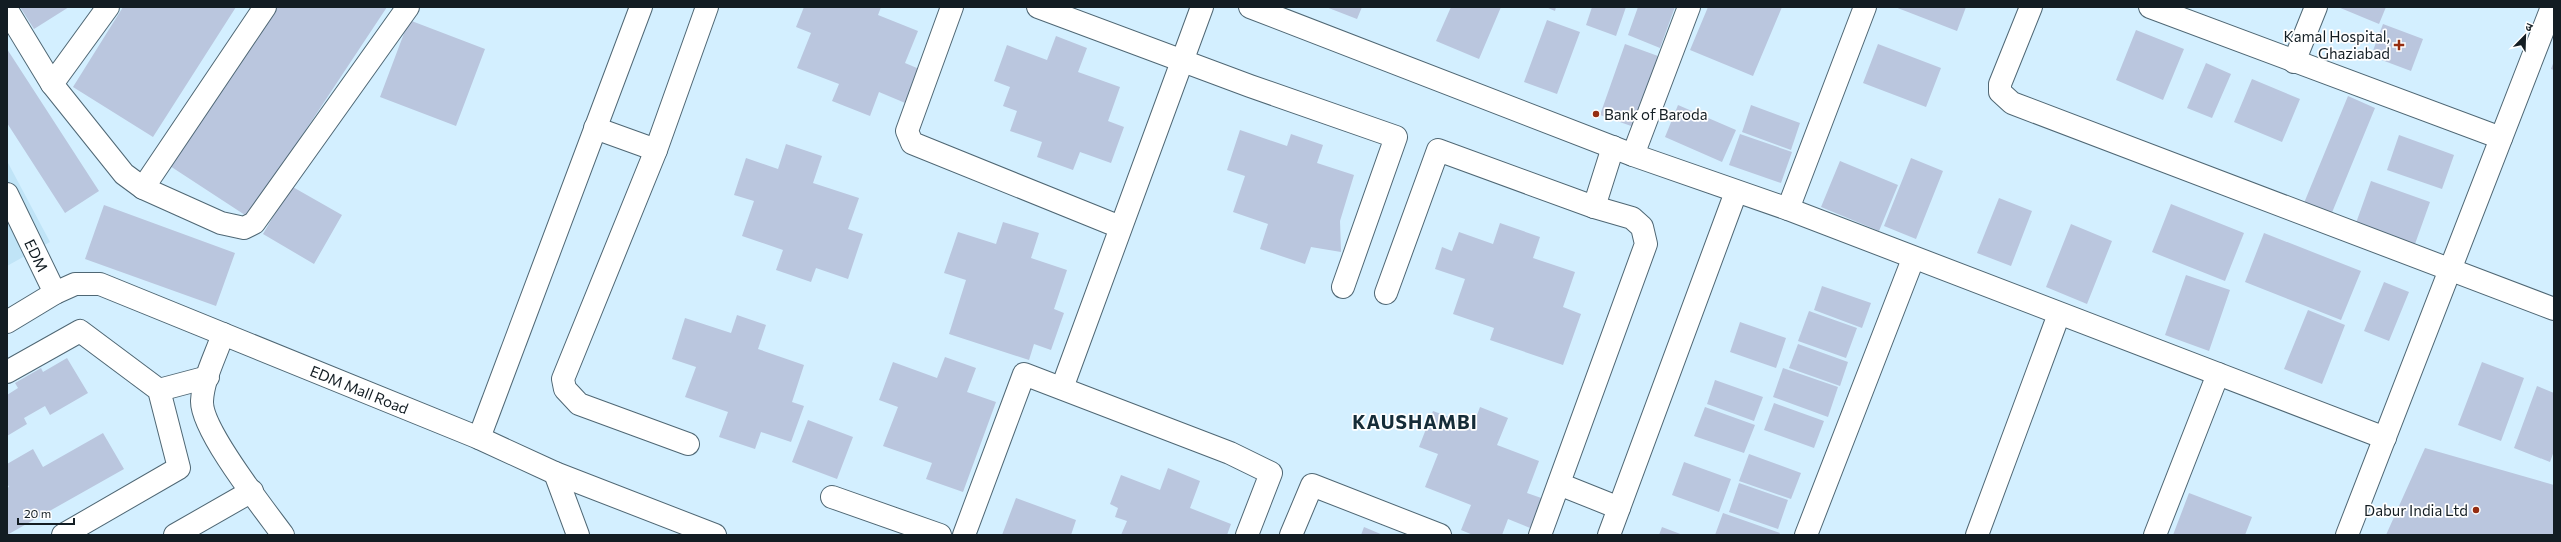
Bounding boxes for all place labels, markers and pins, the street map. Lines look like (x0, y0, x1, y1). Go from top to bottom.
place label: Kamal Hospital, Ghaziabad (2284, 27, 2390, 62)
marker: Kamal Hospital, Ghaziabad (2393, 39, 2405, 51)
place label: Bank of Baroda (1604, 105, 1708, 123)
marker: Bank of Baroda (1591, 109, 1601, 119)
place label: Dabur India Ltd (2364, 501, 2468, 519)
marker: Dabur India Ltd (2471, 505, 2481, 515)

